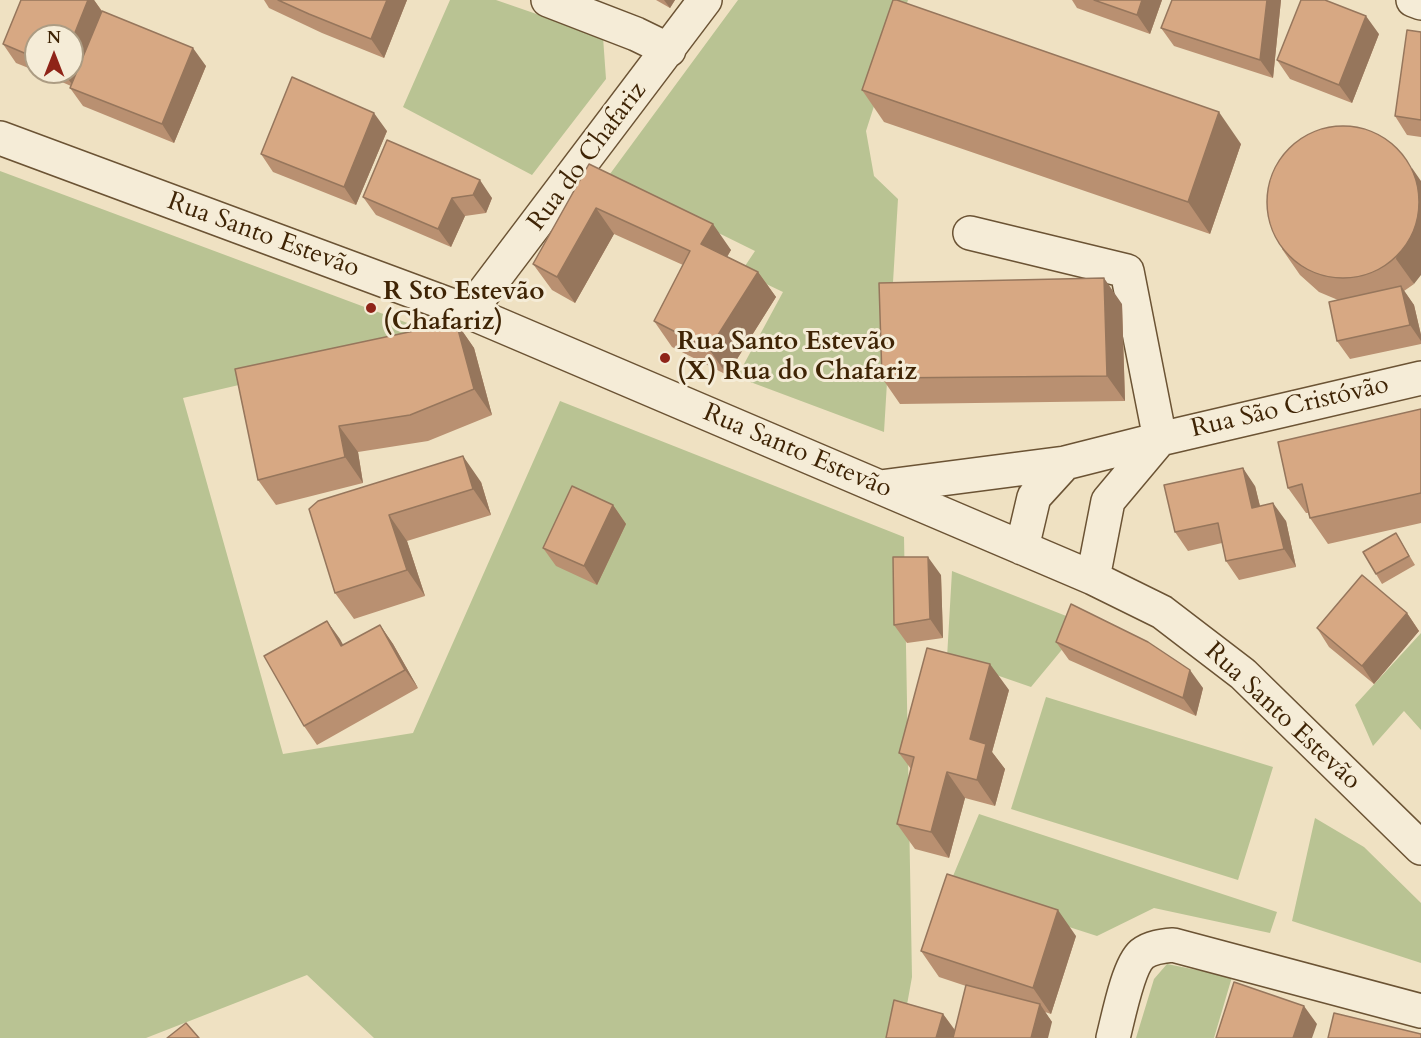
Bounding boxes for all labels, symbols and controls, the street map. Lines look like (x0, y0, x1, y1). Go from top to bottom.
north arrow (24, 24, 84, 84)
text: N (47, 27, 61, 49)
street label: Rua do Chafariz (522, 76, 654, 238)
street label: Rua Santo Estevão (163, 187, 363, 285)
place label: R Sto Estevão (Chafariz) (383, 277, 544, 338)
marker: R Sto Estevão (Chafariz) (364, 301, 378, 315)
place label: Rua Santo Estevão (X) Rua do Chafariz (677, 327, 917, 388)
marker: Rua Santo Estevão (X) Rua do Chafariz (658, 351, 672, 365)
street label: Rua São Cristóvão (1188, 370, 1392, 446)
street label: Rua Santo Estevão (698, 398, 896, 506)
street label: Rua Santo Estevão (1197, 637, 1367, 797)

